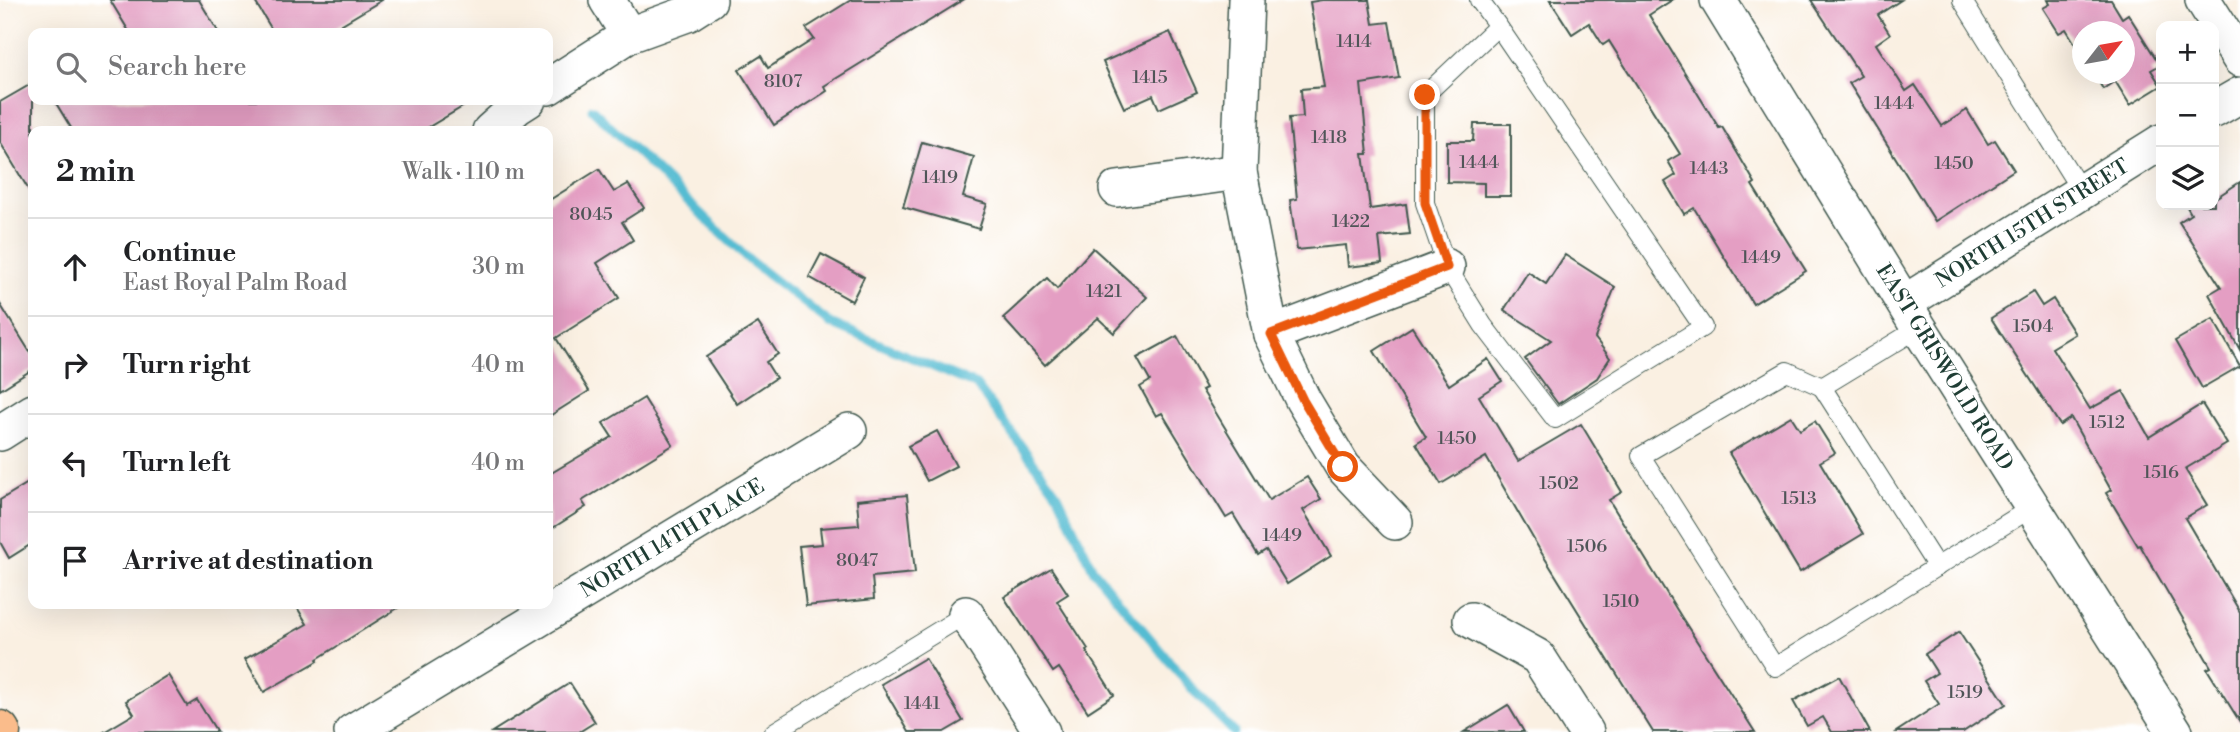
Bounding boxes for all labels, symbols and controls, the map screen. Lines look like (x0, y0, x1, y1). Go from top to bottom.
north arrow (2072, 21, 2135, 84)
map controls (2156, 21, 2219, 210)
button: + (2156, 21, 2219, 84)
search box (28, 28, 553, 105)
house number: 1414 (1336, 30, 1372, 53)
icon: search (52, 48, 90, 86)
text: Search here (108, 51, 247, 83)
house number: 1415 (1132, 66, 1168, 89)
house number: 8107 (764, 70, 802, 93)
route end (1409, 79, 1440, 110)
button: − (2156, 84, 2219, 147)
house number: 1444 (1874, 92, 1914, 115)
house number: 1418 (1311, 126, 1347, 149)
button: layers (2156, 147, 2219, 210)
house number: 1444 (1459, 151, 1499, 174)
house number: 1450 (1934, 152, 1974, 175)
text: 2 min (56, 153, 135, 191)
street label: NORTH 15TH STREET (1931, 154, 2134, 294)
house number: 1443 (1690, 157, 1728, 180)
text: Walk · 110 m (402, 158, 525, 186)
house number: 1419 (922, 166, 958, 189)
house number: 8045 (569, 203, 613, 226)
house number: 1422 (1332, 210, 1370, 233)
text: Continue (123, 237, 236, 269)
house number: 1449 (1741, 246, 1781, 269)
icon: ahead (56, 248, 94, 286)
text: 30 m (472, 253, 525, 281)
street label: EAST GRISWOLD ROAD (1870, 259, 2018, 476)
text: East Royal Palm Road (123, 269, 347, 297)
house number: 1421 (1086, 280, 1122, 303)
house number: 1504 (2013, 315, 2053, 338)
icon: right (56, 346, 94, 384)
text: Turn right (123, 349, 251, 381)
text: 40 m (471, 351, 525, 379)
house number: 1512 (2089, 411, 2125, 434)
house number: 1450 (1437, 427, 1477, 450)
icon: left (56, 444, 94, 482)
text: Turn left (123, 447, 231, 479)
text: 40 m (471, 449, 525, 477)
route start (1327, 451, 1358, 482)
house number: 1516 (2143, 461, 2179, 484)
house number: 1502 (1539, 472, 1579, 495)
street label: NORTH 14TH PLACE (576, 474, 769, 604)
house number: 1513 (1781, 487, 1817, 510)
house number: 1449 (1262, 524, 1302, 547)
house number: 1506 (1567, 535, 1607, 558)
icon: arrive (56, 542, 94, 580)
text: Arrive at destination (123, 545, 373, 577)
house number: 8047 (836, 549, 878, 572)
house number: 1510 (1603, 590, 1639, 613)
house number: 1519 (1947, 681, 1983, 704)
house number: 1441 (904, 692, 941, 715)

